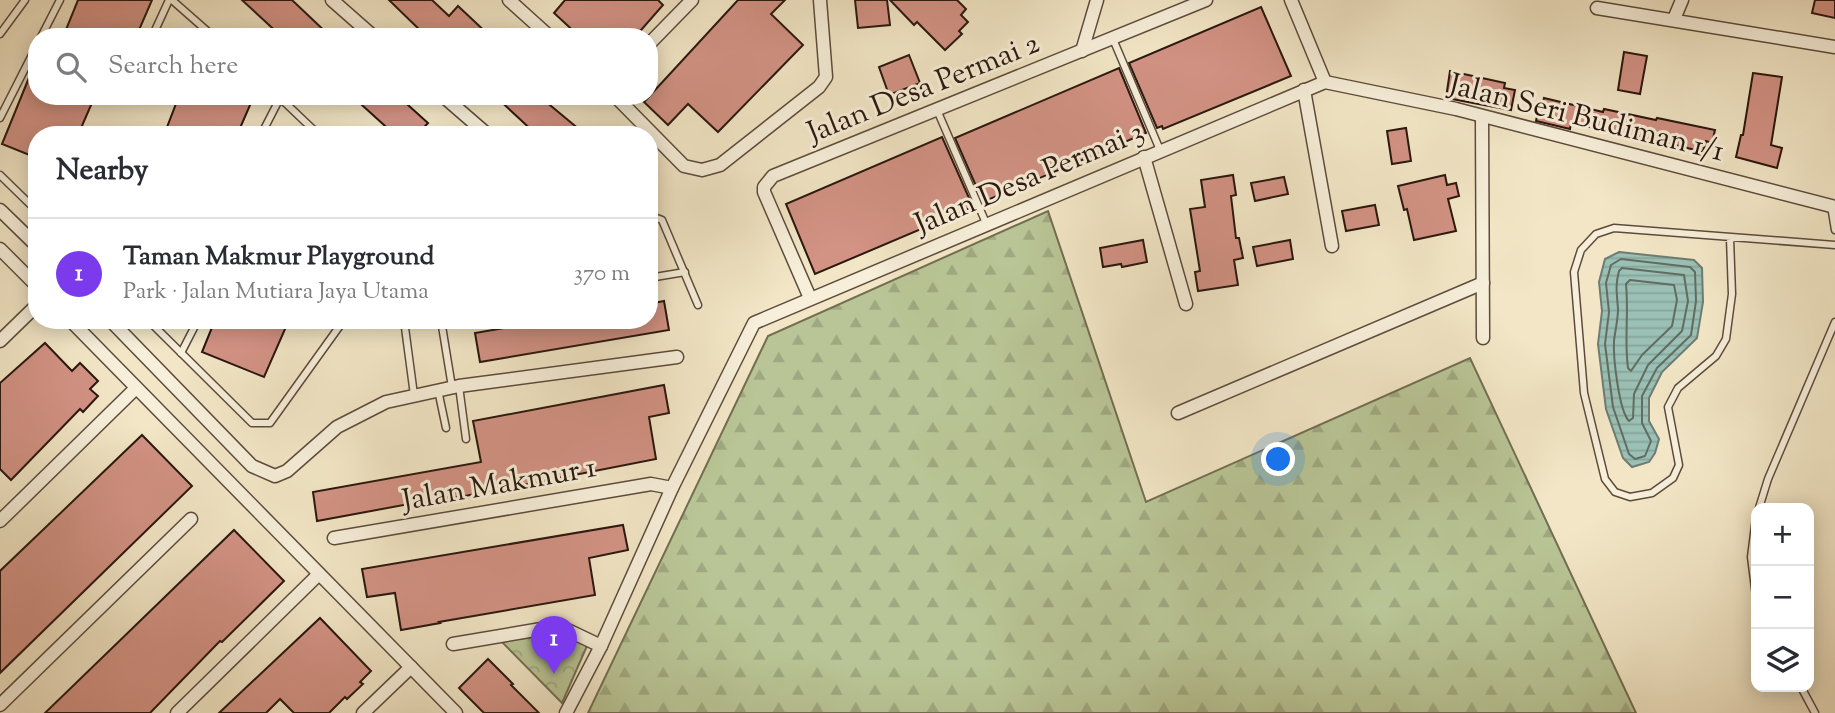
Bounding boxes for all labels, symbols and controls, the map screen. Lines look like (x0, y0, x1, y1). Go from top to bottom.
street label: Jalan Desa Permai 2 (799, 23, 1047, 156)
search box (28, 28, 658, 105)
icon: search (52, 48, 90, 86)
text: Search here (108, 48, 238, 85)
street label: Jalan Seri Budiman 1/1 (1442, 64, 1728, 174)
street label: Jalan Desa Permai 3 (907, 112, 1151, 248)
text: Nearby (56, 150, 148, 193)
text: Taman Makmur Playground (123, 239, 434, 276)
text: 1 (75, 258, 83, 291)
text: 370 m (574, 258, 630, 291)
text: Park · Jalan Mutiara Jaya Utama (123, 276, 429, 309)
your location (1261, 442, 1295, 476)
street label: Jalan Makmur 1 (397, 447, 600, 524)
map controls (1751, 503, 1814, 692)
button: + (1751, 503, 1814, 566)
button: − (1751, 566, 1814, 629)
pin: 1 (531, 616, 577, 674)
button: layers (1751, 629, 1814, 692)

